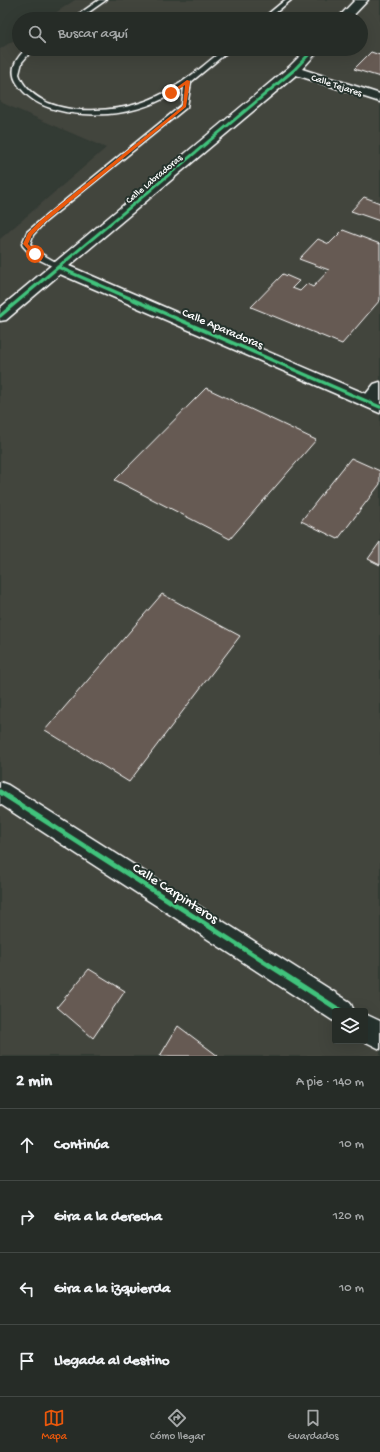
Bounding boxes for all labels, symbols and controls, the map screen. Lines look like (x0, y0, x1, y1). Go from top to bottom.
search box (12, 12, 368, 56)
icon: search (26, 23, 48, 45)
text: Buscar aquí (58, 25, 128, 43)
street label: Calle Tejares (309, 72, 364, 100)
route end (162, 84, 180, 102)
street label: Calle Labradoras (123, 152, 185, 207)
route start (26, 245, 44, 263)
street label: Calle Aparadoras (180, 306, 265, 353)
street label: Calle Carpinteros (128, 860, 222, 929)
map controls (332, 1008, 368, 1044)
button: layers (332, 1008, 368, 1044)
text: 2 min (16, 1072, 52, 1092)
text: A pie · 140 m (296, 1075, 364, 1090)
icon: ahead (16, 1134, 38, 1156)
text: Continúa (54, 1136, 109, 1154)
text: 10 m (339, 1137, 364, 1152)
icon: right (16, 1206, 38, 1228)
text: Gira a la derecha (54, 1208, 162, 1226)
text: 120 m (333, 1209, 364, 1224)
icon: left (16, 1278, 38, 1300)
text: Gira a la izquierda (54, 1280, 170, 1298)
text: 10 m (339, 1281, 364, 1296)
icon: arrive (16, 1350, 38, 1372)
text: Llegada al destino (54, 1352, 170, 1370)
tab: Mapa (42, 1407, 67, 1443)
tab: Cómo llegar (150, 1407, 204, 1443)
tab: Guardados (288, 1407, 338, 1443)

